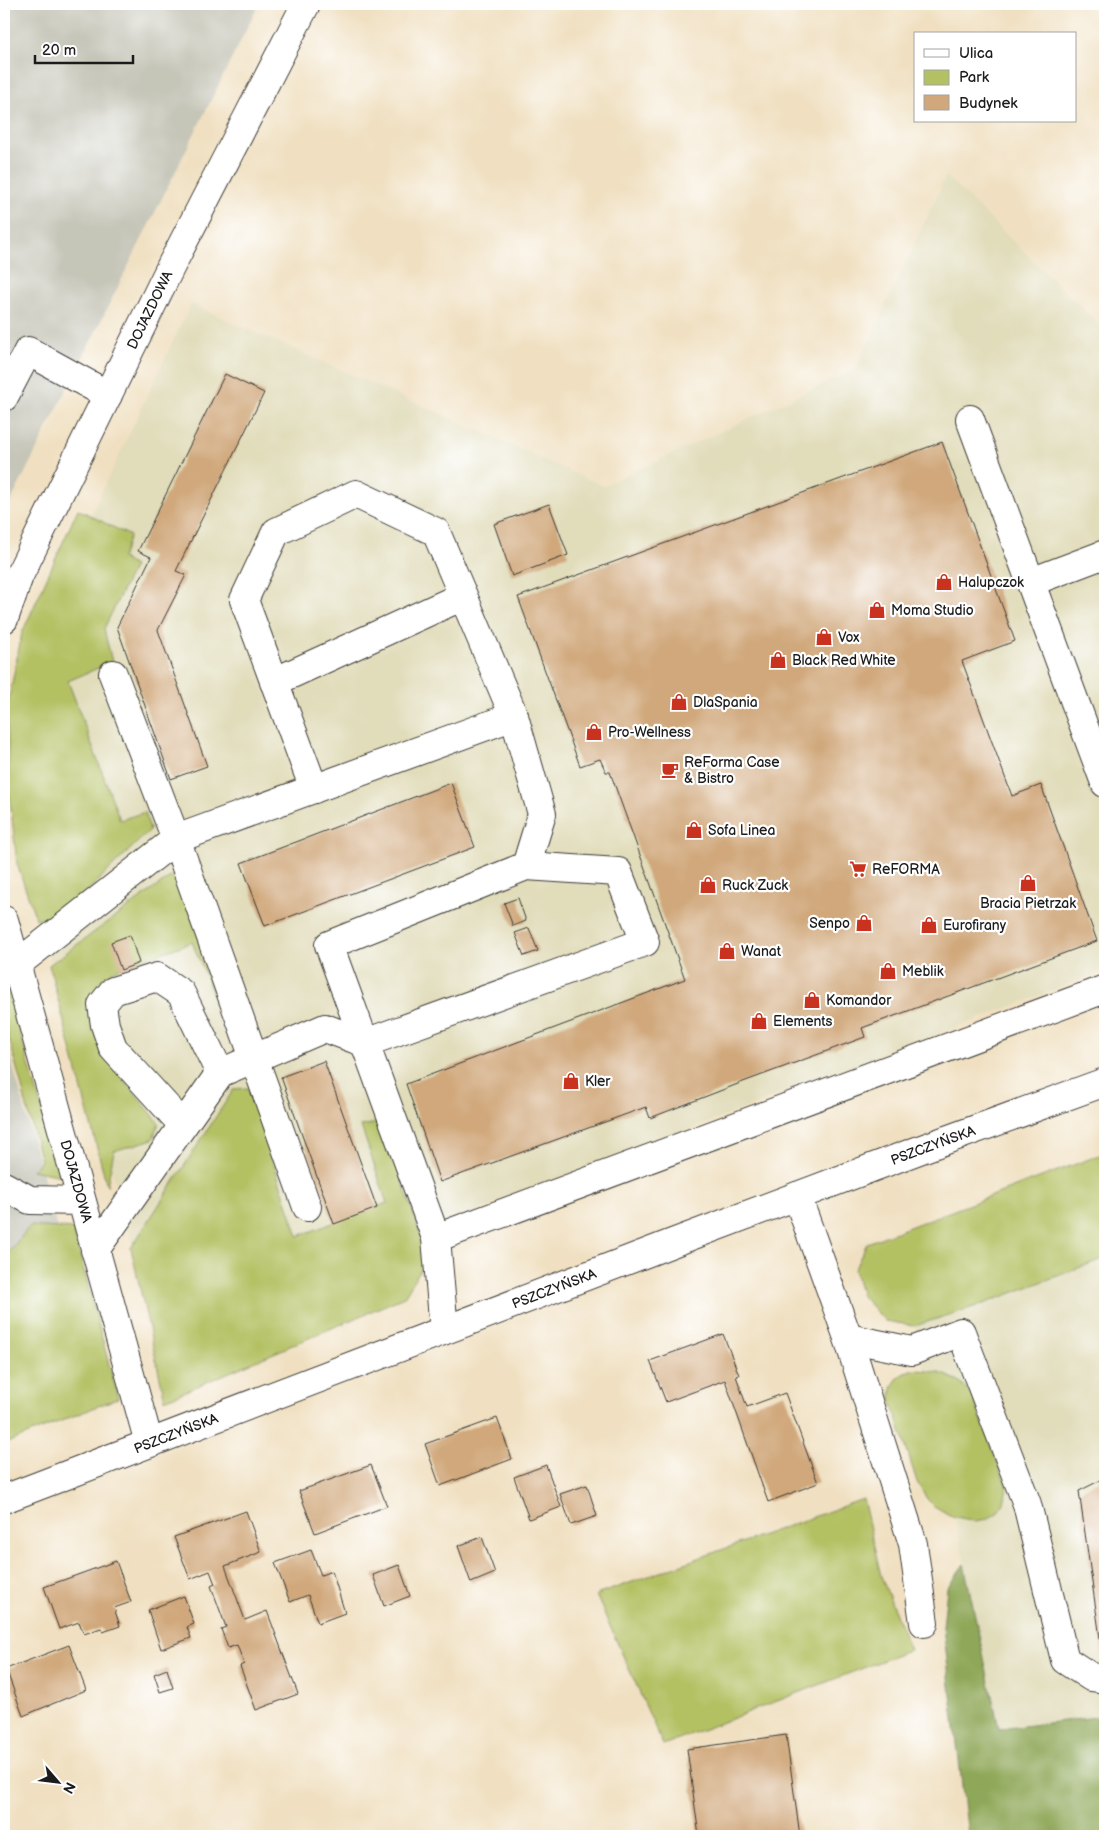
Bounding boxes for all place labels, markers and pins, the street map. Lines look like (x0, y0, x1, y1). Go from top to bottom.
shop icon: Halupczok (934, 572, 954, 592)
place label: Halupczok (958, 574, 1024, 591)
shop icon: Moma Studio (867, 600, 887, 620)
place label: Moma Studio (891, 602, 974, 619)
shop icon: Vox (814, 627, 834, 647)
place label: Vox (838, 629, 860, 646)
shop icon: Black Red White (768, 650, 788, 670)
place label: Black Red White (792, 652, 896, 669)
shop icon: DlaSpania (669, 692, 689, 712)
place label: DlaSpania (693, 694, 758, 711)
shop icon: Pro-Wellness (584, 722, 604, 742)
place label: Pro-Wellness (608, 724, 691, 741)
place label: ReForma Case & Bistro (684, 754, 780, 787)
cafe icon: ReForma Case & Bistro (660, 760, 680, 780)
shop icon: Sofa Linea (684, 820, 704, 840)
place label: Sofa Linea (708, 822, 775, 839)
supermarket icon: ReFORMA (848, 859, 868, 879)
place label: ReFORMA (872, 861, 940, 878)
shop icon: Bracia Pietrzak (1018, 873, 1038, 893)
shop icon: Ruck Zuck (698, 875, 718, 895)
place label: Ruck Zuck (722, 877, 788, 894)
place label: Bracia Pietrzak (980, 895, 1076, 912)
shop icon: Senpo (854, 913, 874, 933)
place label: Senpo (809, 915, 850, 932)
shop icon: Eurofirany (919, 915, 939, 935)
place label: Eurofirany (943, 917, 1007, 934)
shop icon: Wanat (717, 941, 737, 961)
place label: Wanat (741, 943, 782, 960)
shop icon: Meblik (878, 961, 898, 981)
place label: Meblik (902, 963, 944, 980)
shop icon: Komandor (802, 990, 822, 1010)
place label: Komandor (826, 992, 892, 1009)
shop icon: Elements (749, 1011, 769, 1031)
place label: Elements (773, 1013, 832, 1030)
shop icon: Kler (561, 1071, 581, 1091)
place label: Kler (585, 1073, 611, 1090)

